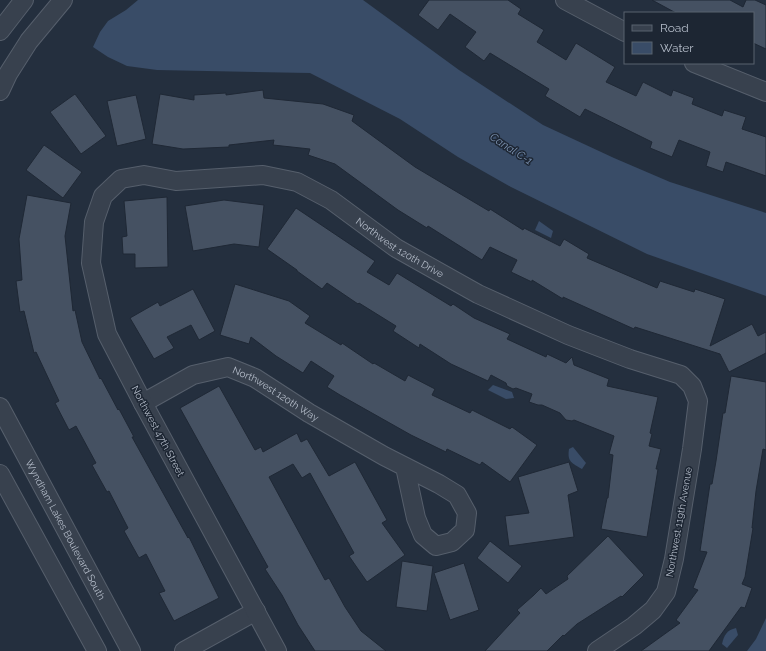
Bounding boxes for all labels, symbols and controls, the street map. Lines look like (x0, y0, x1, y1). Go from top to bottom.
legend (624, 12, 754, 64)
text: Road (660, 21, 689, 35)
text: Water (660, 41, 694, 55)
water label: Canal C-1 (487, 130, 535, 168)
street label: Northwest 120th Drive (354, 215, 446, 279)
street label: Northwest 120th Way (231, 364, 321, 423)
street label: Northwest 47th Street (129, 384, 187, 479)
street label: Wyndham Lakes Boulevard South (24, 457, 108, 602)
street label: Northwest 119th Avenue (664, 466, 694, 578)

